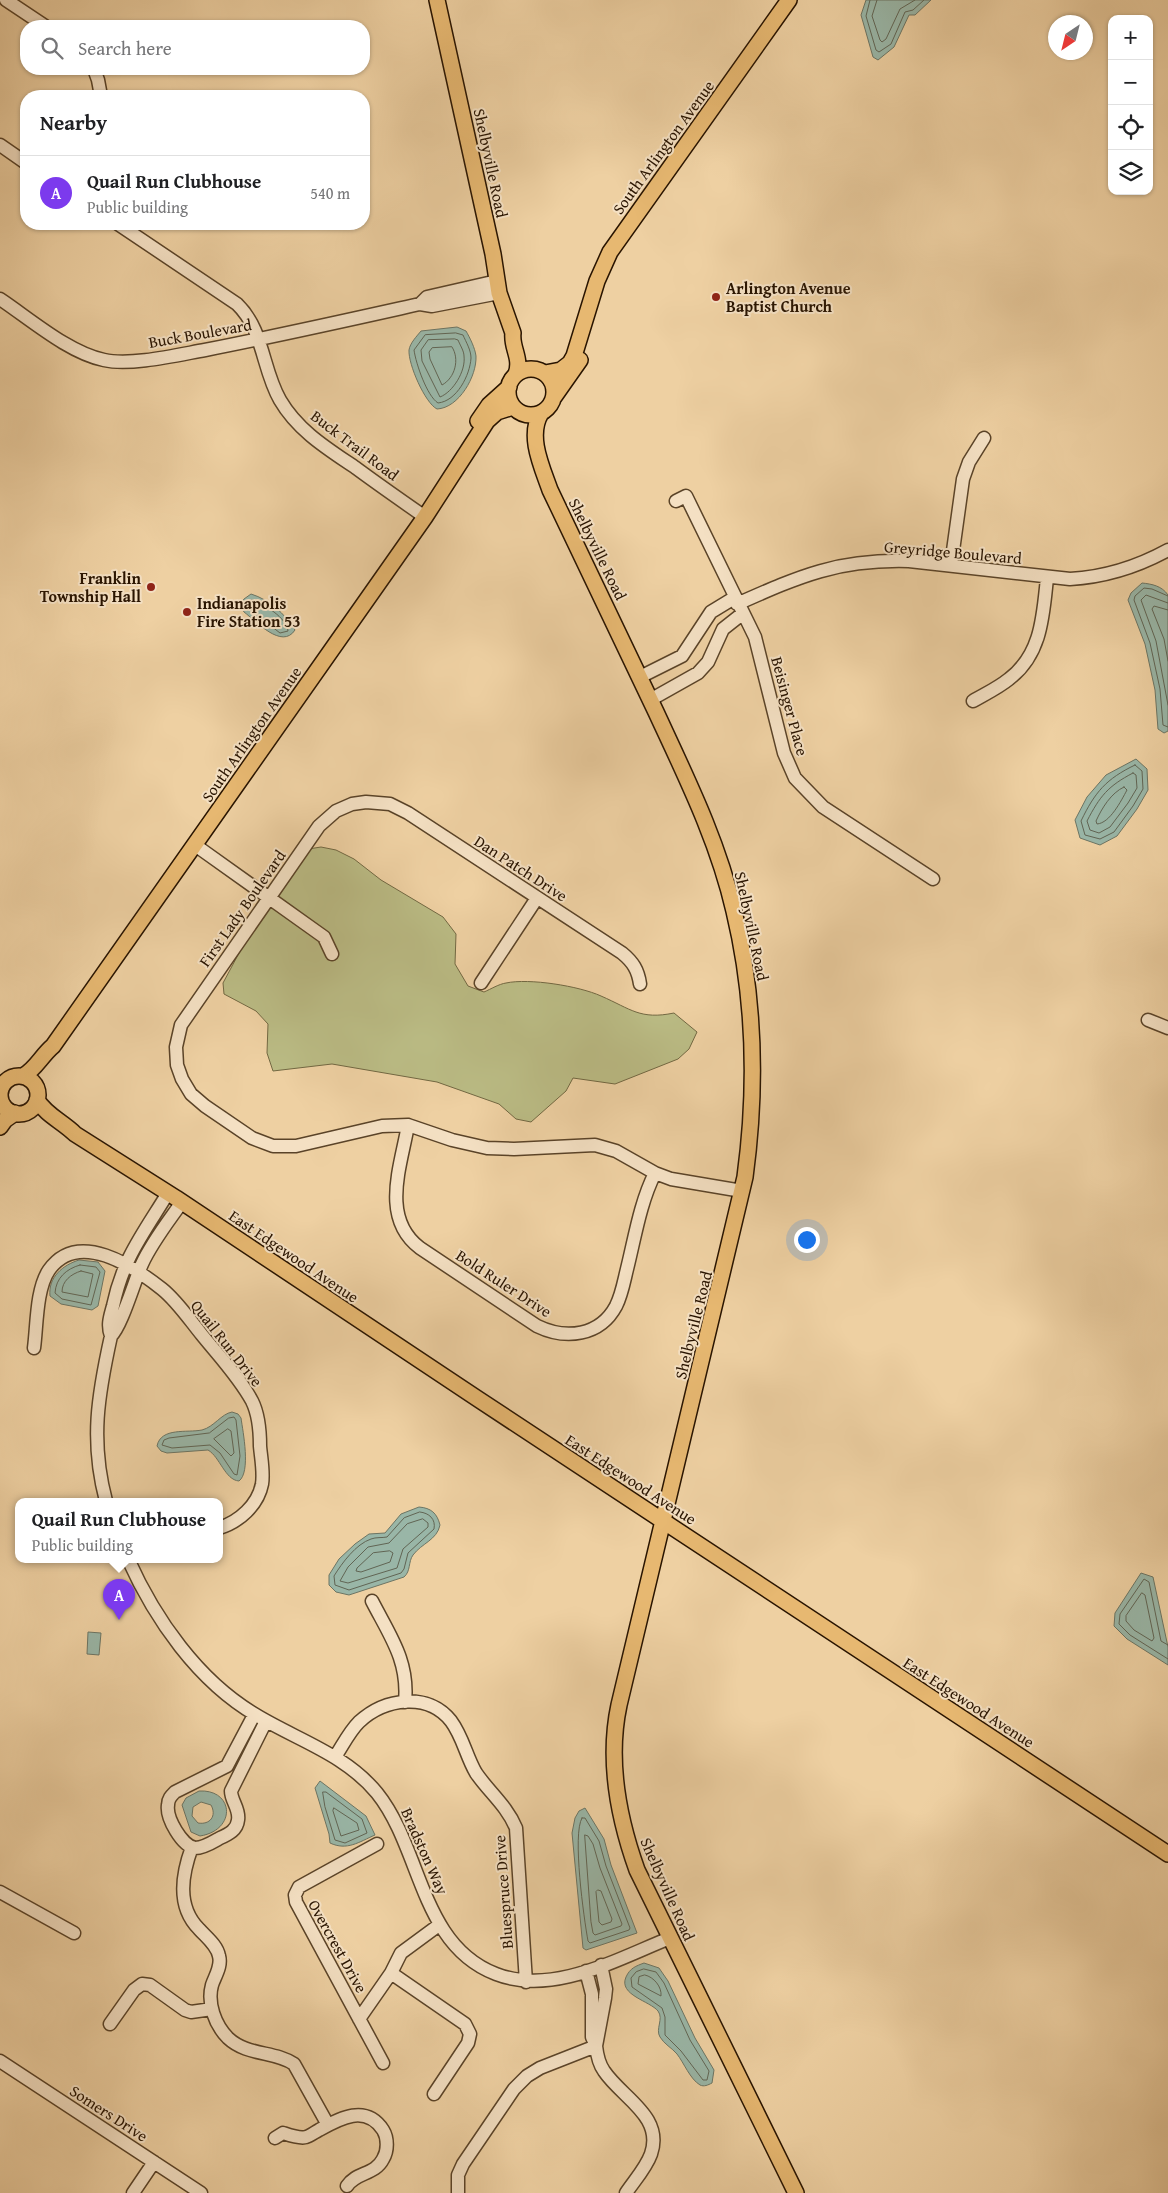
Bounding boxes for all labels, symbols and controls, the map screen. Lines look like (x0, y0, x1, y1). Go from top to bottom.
north arrow (1048, 15, 1093, 60)
map controls (1108, 15, 1153, 195)
button: + (1108, 15, 1153, 60)
search box (20, 20, 370, 75)
icon: search (38, 34, 66, 62)
text: Search here (78, 34, 172, 62)
button: − (1108, 60, 1153, 105)
street label: South Arlington Avenue (606, 75, 720, 219)
button: locate (1108, 105, 1153, 150)
street label: Shelbyville Road (468, 106, 514, 220)
text: Nearby (40, 107, 107, 138)
button: layers (1108, 150, 1153, 195)
text: Quail Run Clubhouse (87, 167, 261, 195)
text: A (51, 181, 61, 205)
text: 540 m (310, 181, 350, 205)
text: Public building (87, 195, 188, 219)
place label: Arlington Avenue Baptist Church (726, 276, 851, 318)
marker: Arlington Avenue Baptist Church (710, 291, 722, 303)
street label: Buck Boulevard (147, 312, 254, 354)
street label: Buck Trail Road (306, 404, 405, 487)
street label: Shelbyville Road (563, 494, 633, 605)
street label: Greyridge Boulevard (883, 534, 1023, 570)
place label: Franklin Township Hall (40, 566, 142, 608)
marker: Franklin Township Hall (145, 581, 157, 593)
place label: Indianapolis Fire Station 53 (197, 591, 300, 633)
marker: Indianapolis Fire Station 53 (181, 606, 193, 618)
street label: Beisinger Place (765, 654, 815, 758)
street label: South Arlington Avenue (195, 661, 307, 807)
street label: Dan Patch Drive (470, 829, 572, 907)
street label: First Lady Boulevard (193, 844, 292, 971)
street label: Shelbyville Road (729, 869, 775, 983)
street label: East Edgewood Avenue (224, 1204, 364, 1308)
your location (794, 1227, 820, 1253)
street label: Bold Ruler Drive (451, 1243, 557, 1323)
street label: Shelbyville Road (668, 1268, 718, 1382)
street label: Quail Run Drive (185, 1294, 269, 1392)
street label: East Edgewood Avenue (561, 1428, 701, 1530)
popup (15, 1498, 223, 1563)
text: Quail Run Clubhouse (32, 1505, 206, 1533)
text: Public building (32, 1533, 133, 1557)
pin: A (103, 1579, 135, 1620)
street label: East Edgewood Avenue (899, 1651, 1039, 1753)
street label: Bradston Way (395, 1804, 455, 1898)
street label: Shelbyville Road (634, 1833, 702, 1945)
street label: Bluespruce Drive (487, 1834, 519, 1950)
street label: Overcrest Drive (302, 1895, 374, 1997)
street label: Somers Drive (65, 2079, 153, 2147)

